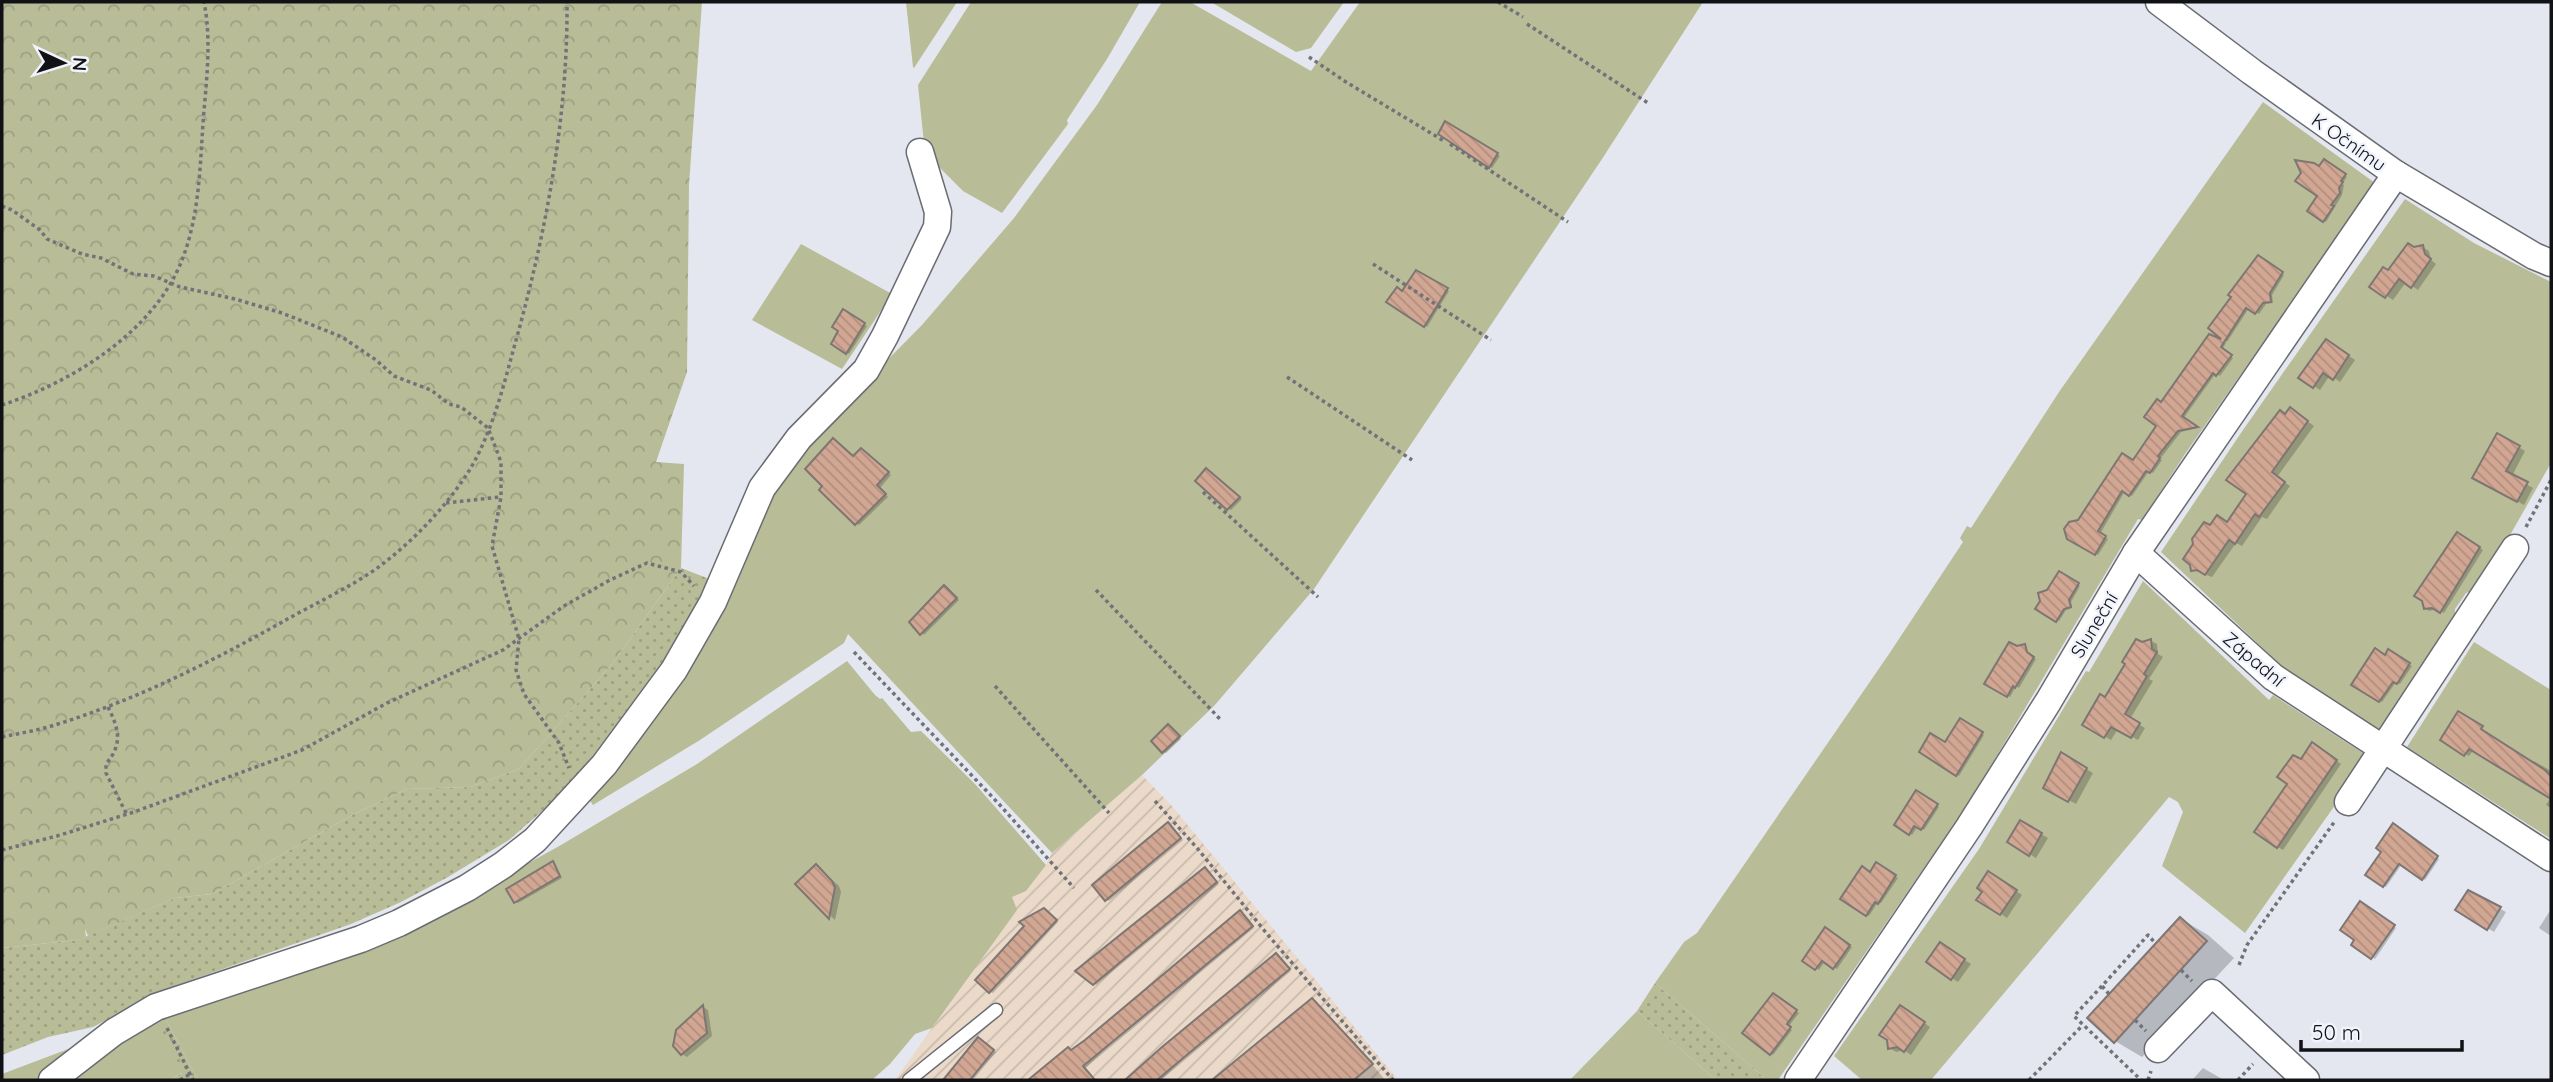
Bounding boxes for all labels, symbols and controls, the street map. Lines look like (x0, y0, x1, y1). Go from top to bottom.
north arrow (28, 28, 98, 98)
text: N (68, 56, 92, 72)
street label: K Očnímu (2307, 108, 2391, 176)
street label: Sluneční (2065, 587, 2123, 662)
street label: Západní (2218, 626, 2291, 692)
scale bar (2301, 1009, 2462, 1052)
text: 50 m (2312, 1019, 2361, 1045)

